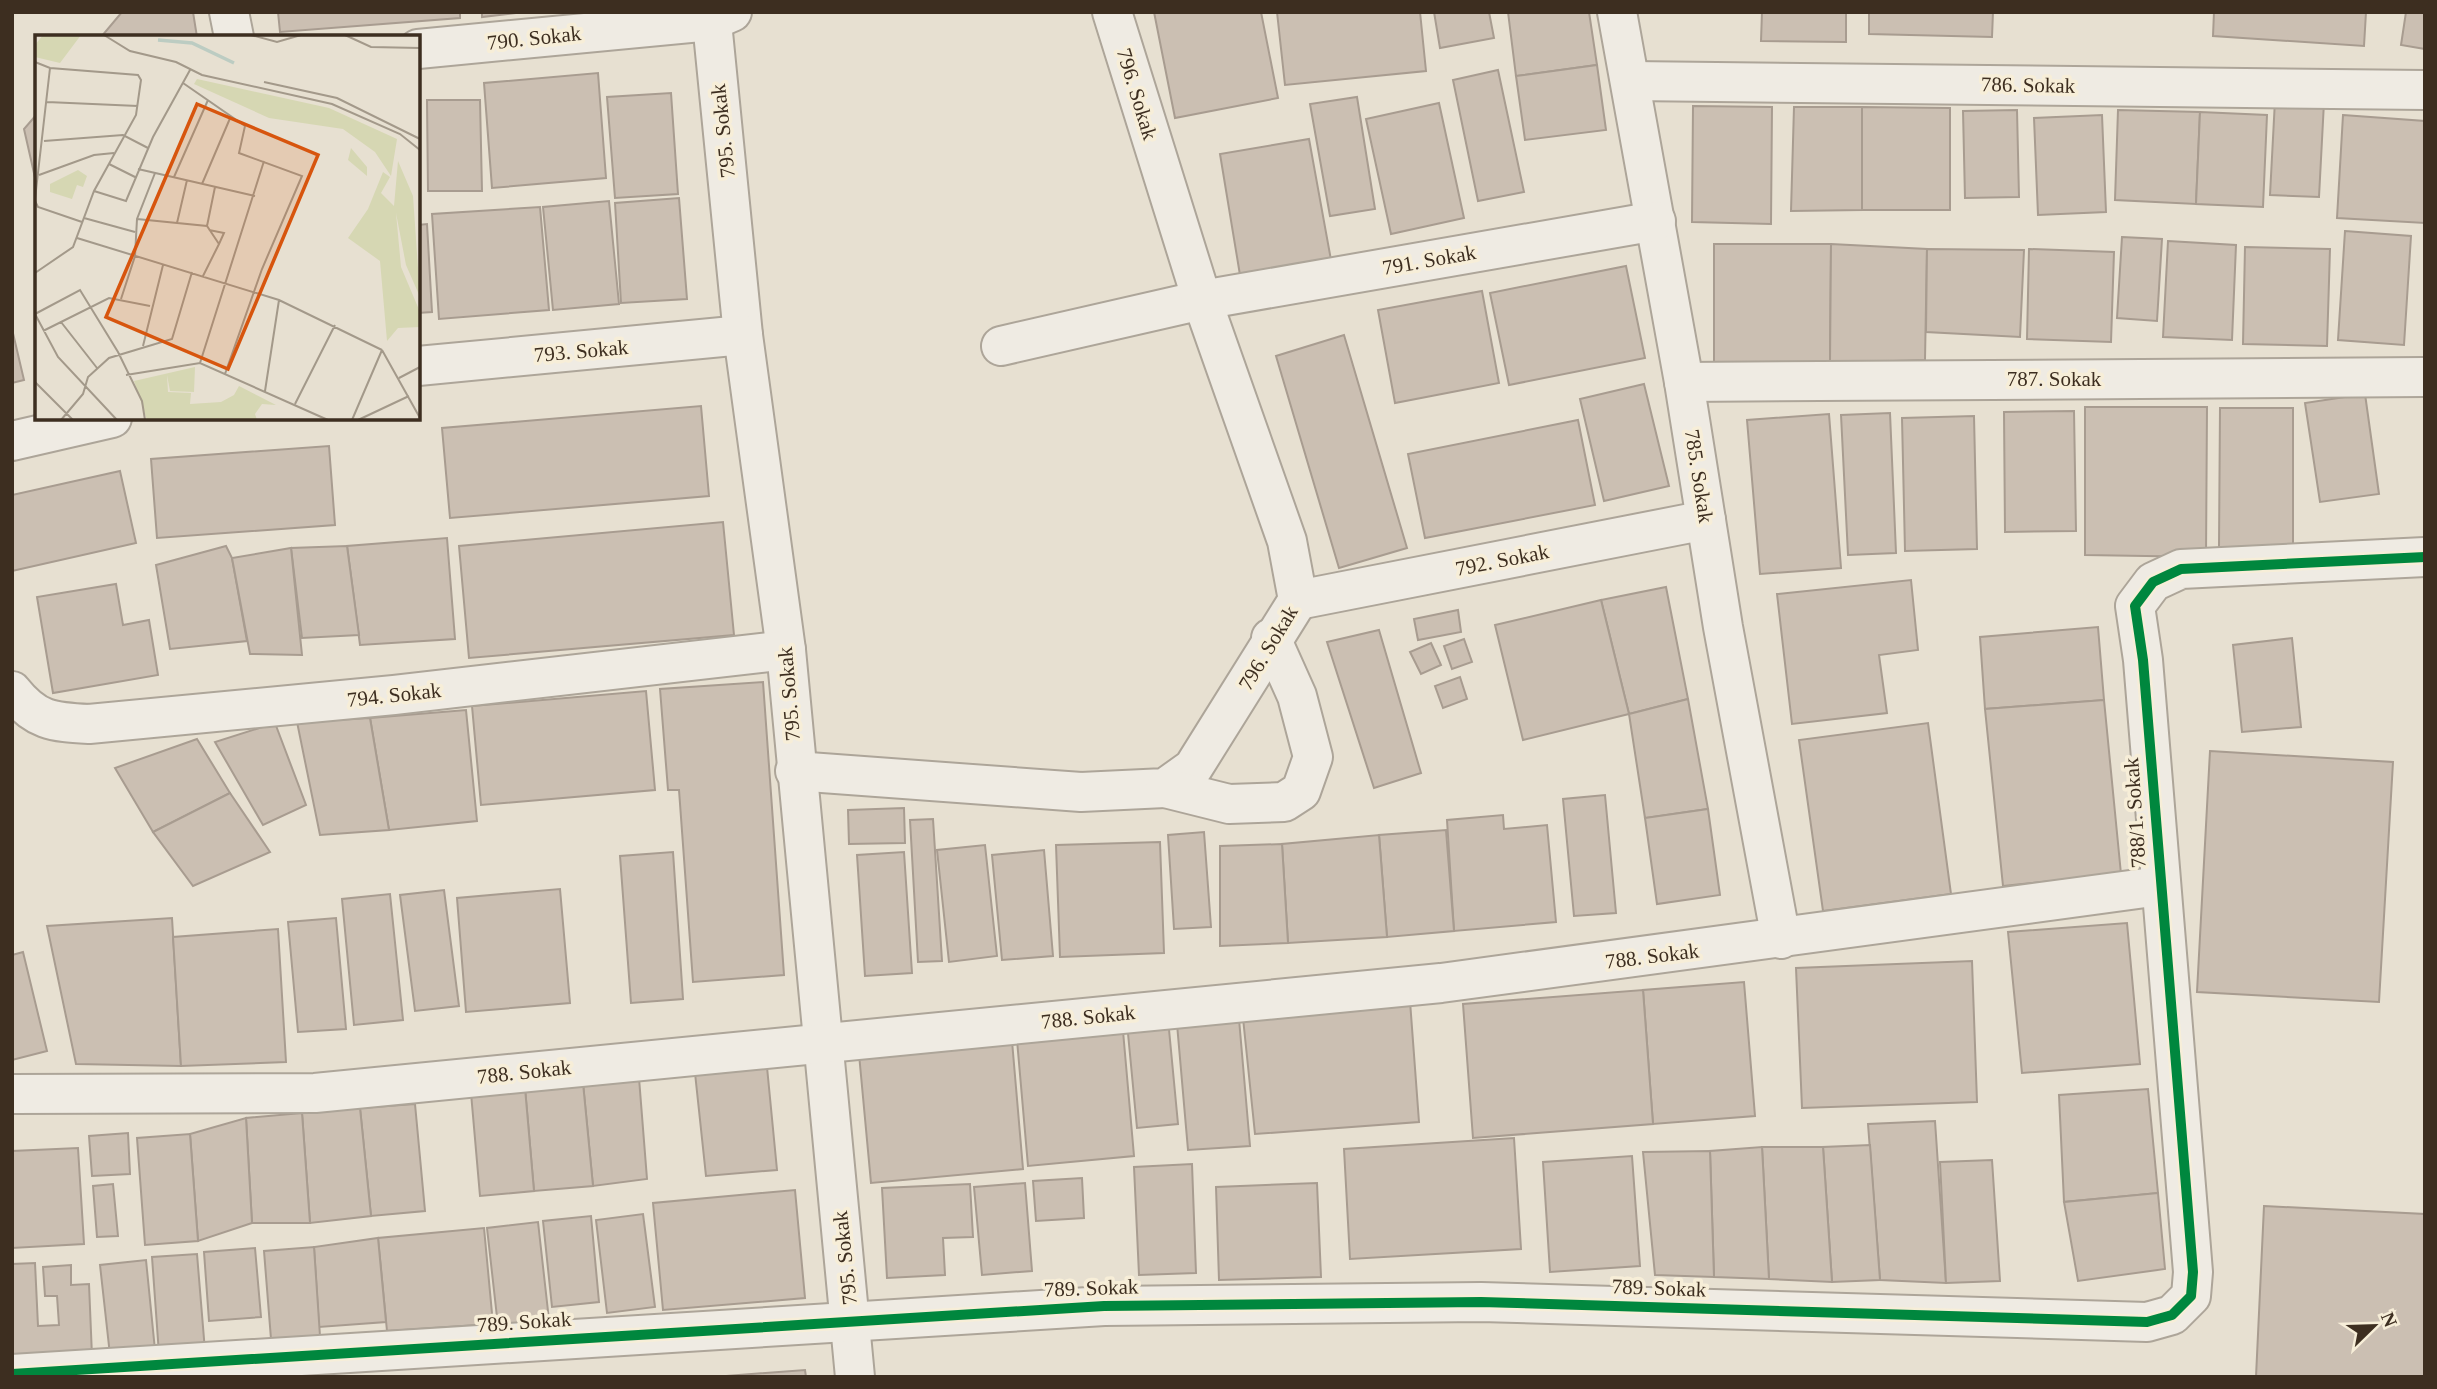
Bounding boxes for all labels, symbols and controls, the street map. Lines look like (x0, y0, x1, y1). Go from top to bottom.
street label: 790. Sokak (486, 21, 583, 55)
inset map (35, 35, 420, 420)
street label: 796. Sokak (1112, 45, 1162, 143)
street label: 786. Sokak (1981, 72, 2076, 98)
street label: 795. Sokak (706, 82, 740, 179)
street label: 791. Sokak (1380, 240, 1478, 280)
street label: 793. Sokak (533, 335, 630, 367)
street label: 787. Sokak (2007, 367, 2102, 391)
street label: 785. Sokak (1680, 427, 1718, 525)
street label: 792. Sokak (1453, 539, 1551, 581)
street label: 796. Sokak (1233, 601, 1303, 695)
street label: 795. Sokak (773, 645, 805, 742)
street label: 794. Sokak (346, 678, 443, 712)
street label: 788/1. Sokak (2119, 756, 2151, 869)
street label: 788. Sokak (1604, 938, 1701, 974)
street label: 788. Sokak (1040, 1000, 1137, 1034)
street label: 788. Sokak (476, 1055, 573, 1089)
street label: 795. Sokak (828, 1209, 862, 1306)
street label: 789. Sokak (1043, 1274, 1139, 1302)
street label: 789. Sokak (1611, 1274, 1707, 1302)
north arrow (2339, 1291, 2409, 1361)
street label: 789. Sokak (476, 1307, 572, 1337)
text: N (2377, 1309, 2402, 1330)

